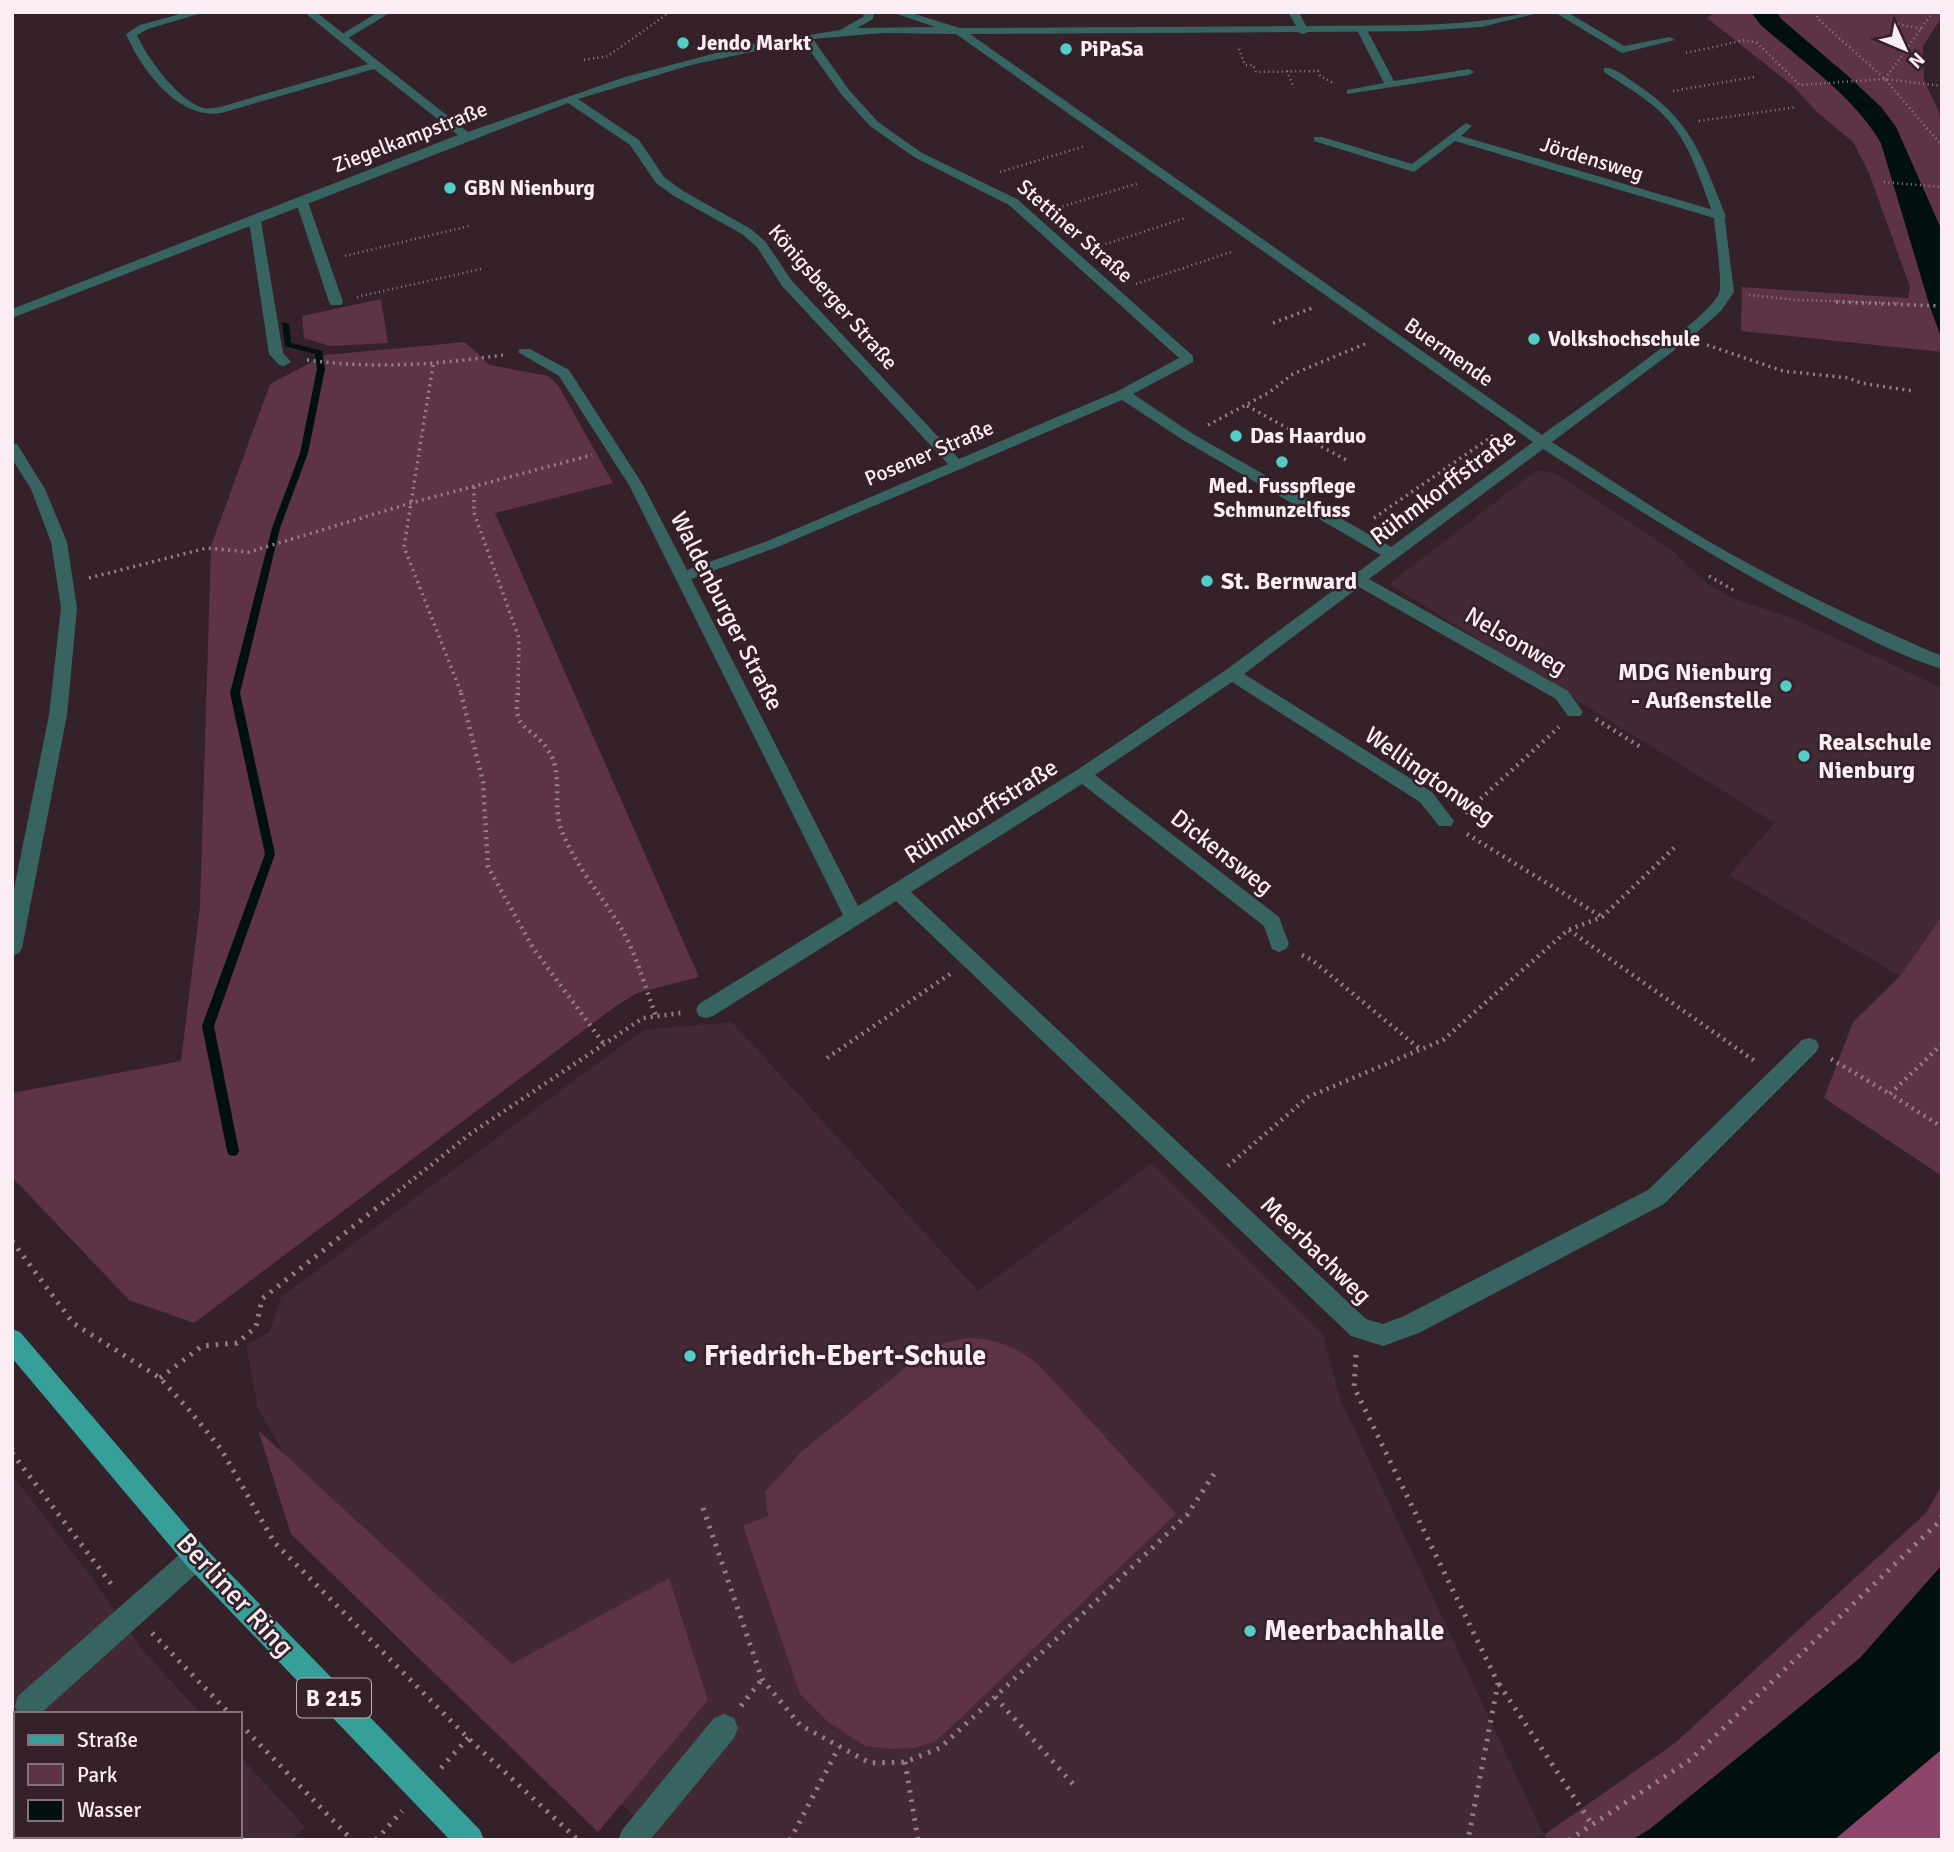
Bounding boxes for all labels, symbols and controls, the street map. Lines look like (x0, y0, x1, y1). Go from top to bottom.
north arrow (1870, 14, 1940, 84)
place label: Jendo Markt (697, 30, 811, 56)
marker: Jendo Markt (675, 35, 691, 51)
place label: PiPaSa (1080, 36, 1144, 62)
marker: PiPaSa (1058, 41, 1074, 57)
text: N (1903, 47, 1930, 73)
street label: Ziegelkampstraße (329, 96, 491, 178)
street label: Jördensweg (1537, 131, 1647, 187)
street label: Stettiner Straße (1012, 174, 1138, 288)
place label: GBN Nienburg (464, 175, 595, 201)
marker: GBN Nienburg (442, 180, 458, 196)
street label: Königsberger Straße (763, 219, 903, 375)
street label: Buermende (1399, 312, 1499, 392)
place label: Volkshochschule (1548, 326, 1700, 352)
marker: Volkshochschule (1526, 331, 1542, 347)
street label: Posener Straße (861, 414, 997, 492)
street label: Rühmkorffstraße (1364, 422, 1522, 552)
place label: Das Haarduo (1250, 423, 1366, 449)
marker: Das Haarduo (1228, 428, 1244, 444)
marker: Med. Fusspflege Schmunzelfuss (1274, 454, 1290, 470)
place label: Med. Fusspflege Schmunzelfuss (1208, 473, 1356, 523)
street label: Waldenburger Straße (664, 507, 790, 715)
place label: St. Bernward (1221, 566, 1357, 596)
marker: St. Bernward (1199, 573, 1215, 589)
street label: Nelsonweg (1460, 600, 1572, 682)
place label: MDG Nienburg - Außenstelle (1618, 657, 1772, 715)
marker: MDG Nienburg - Außenstelle (1778, 678, 1794, 694)
street label: Wellingtonweg (1359, 720, 1501, 832)
place label: Realschule Nienburg (1818, 727, 1932, 785)
marker: Realschule Nienburg (1796, 748, 1812, 764)
street label: Rühmkorffstraße (899, 752, 1063, 870)
street label: Dickensweg (1165, 803, 1279, 901)
street label: Meerbachweg (1254, 1190, 1378, 1310)
place label: Friedrich-Ebert-Schule (704, 1339, 986, 1373)
marker: Friedrich-Ebert-Schule (682, 1348, 698, 1364)
street label: Berliner Ring (169, 1526, 301, 1664)
place label: Meerbachhalle (1264, 1614, 1444, 1648)
marker: Meerbachhalle (1242, 1623, 1258, 1639)
road number: B 215 (297, 1679, 371, 1718)
legend (14, 1712, 242, 1838)
text: Straße (77, 1727, 138, 1753)
text: Park (77, 1762, 118, 1788)
text: Wasser (77, 1797, 142, 1823)

